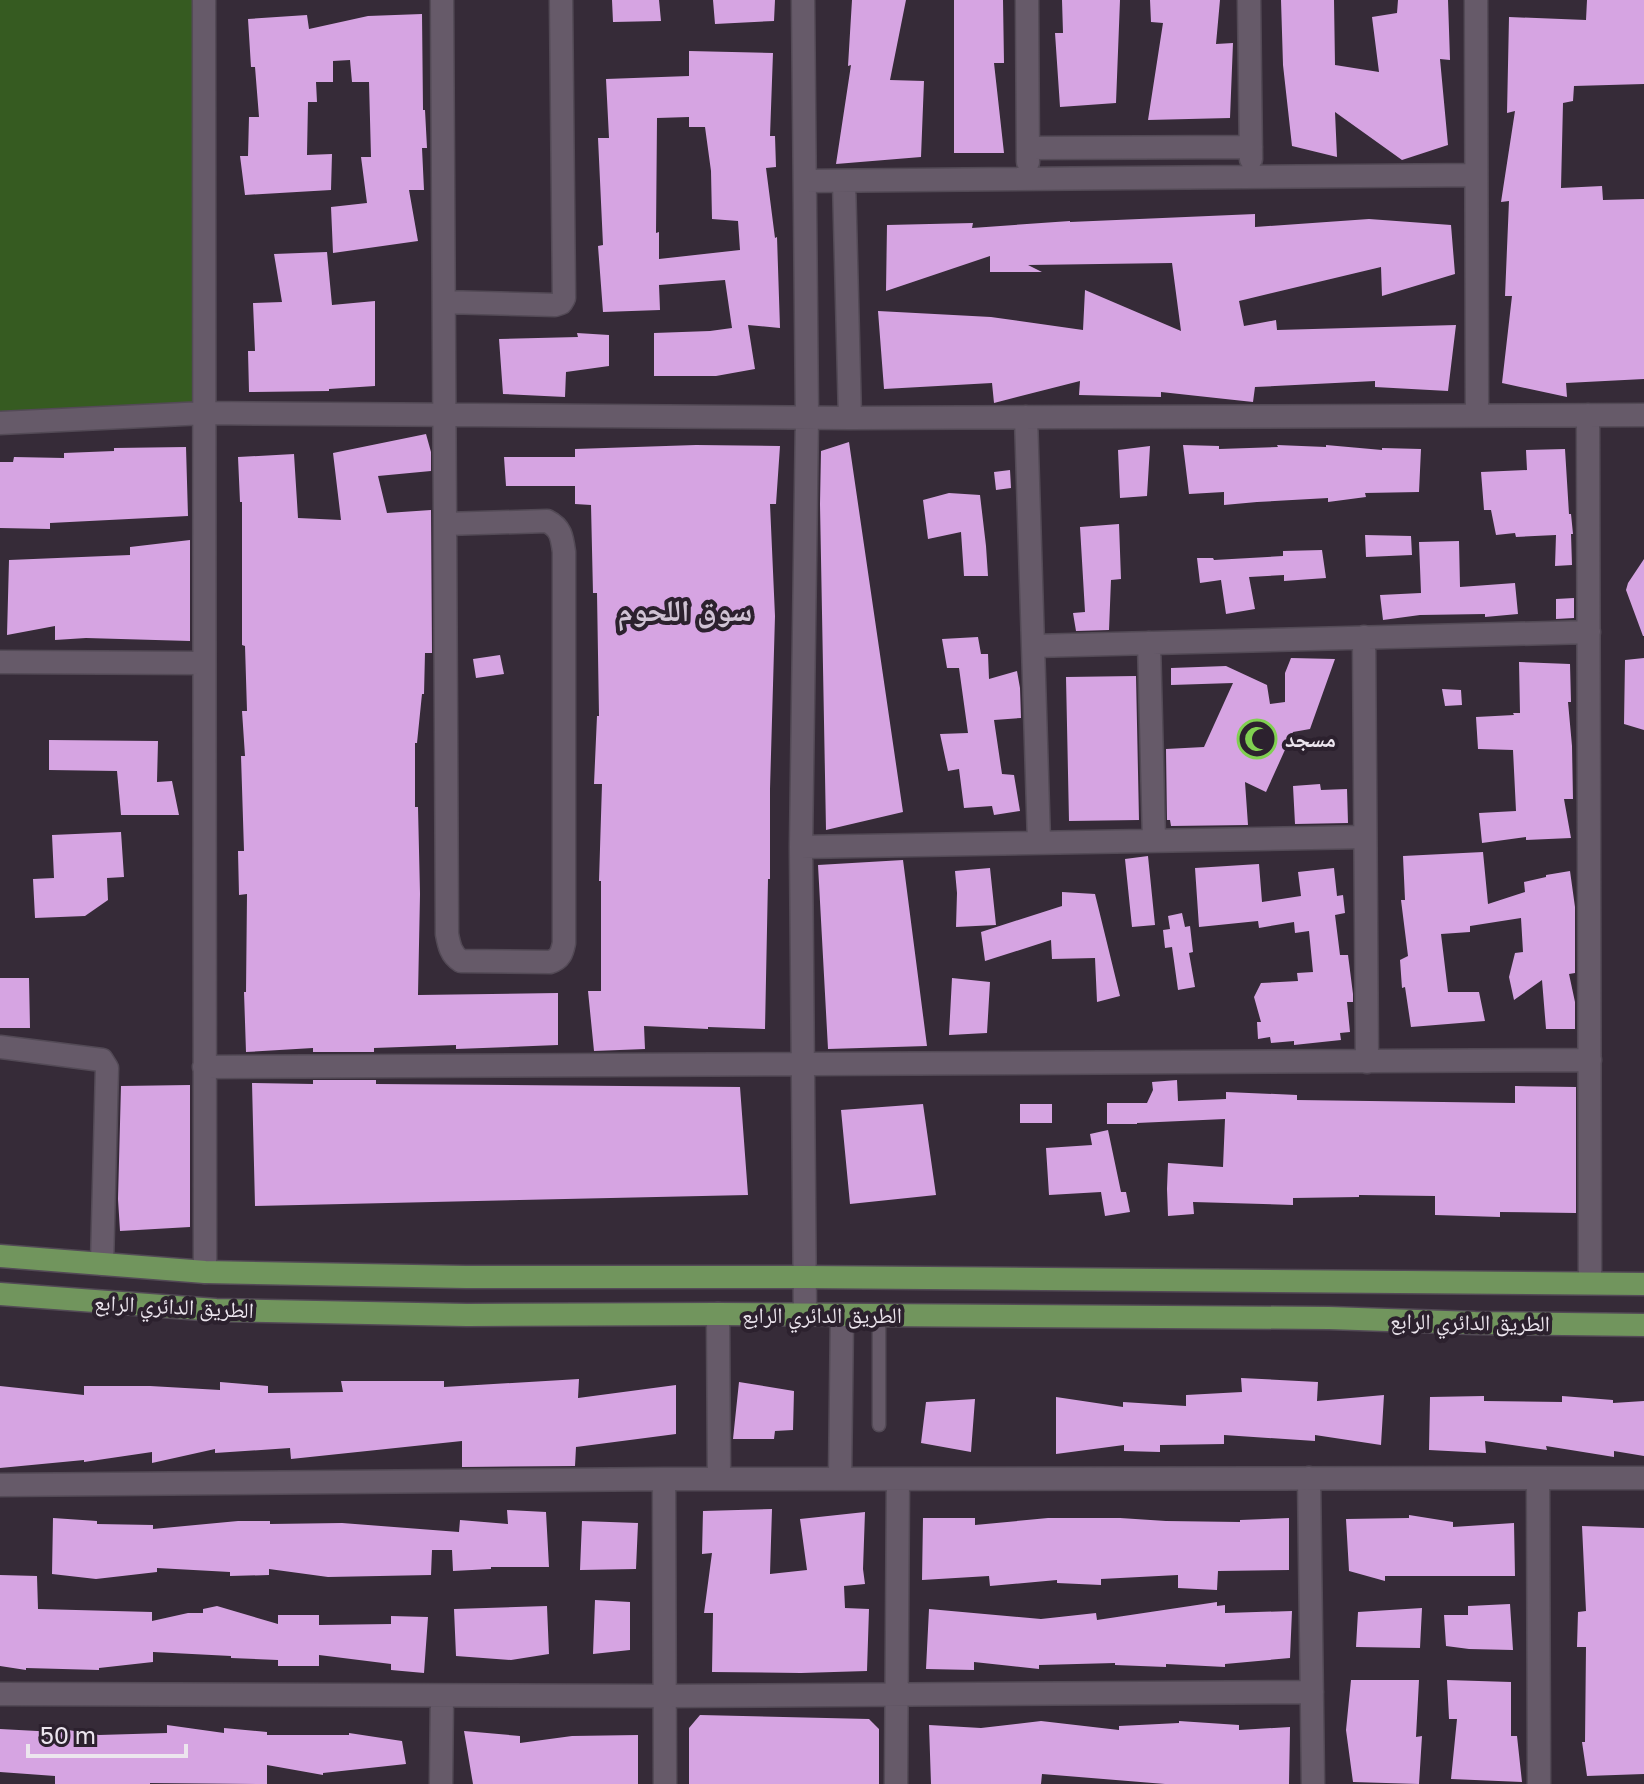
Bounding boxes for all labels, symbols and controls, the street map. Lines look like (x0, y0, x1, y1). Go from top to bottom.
district label: سوق اللحوم (618, 592, 752, 632)
mosque icon: مسجد (1236, 718, 1278, 760)
place label: مسجد (1285, 725, 1336, 752)
street label: الطريق الدائري الرابع (93, 1288, 255, 1328)
street label: الطريق الدائري الرابع (742, 1301, 902, 1333)
street label: الطريق الدائري الرابع (1390, 1307, 1550, 1341)
scale bar (28, 1708, 186, 1758)
text: 50 m (40, 1720, 96, 1749)

